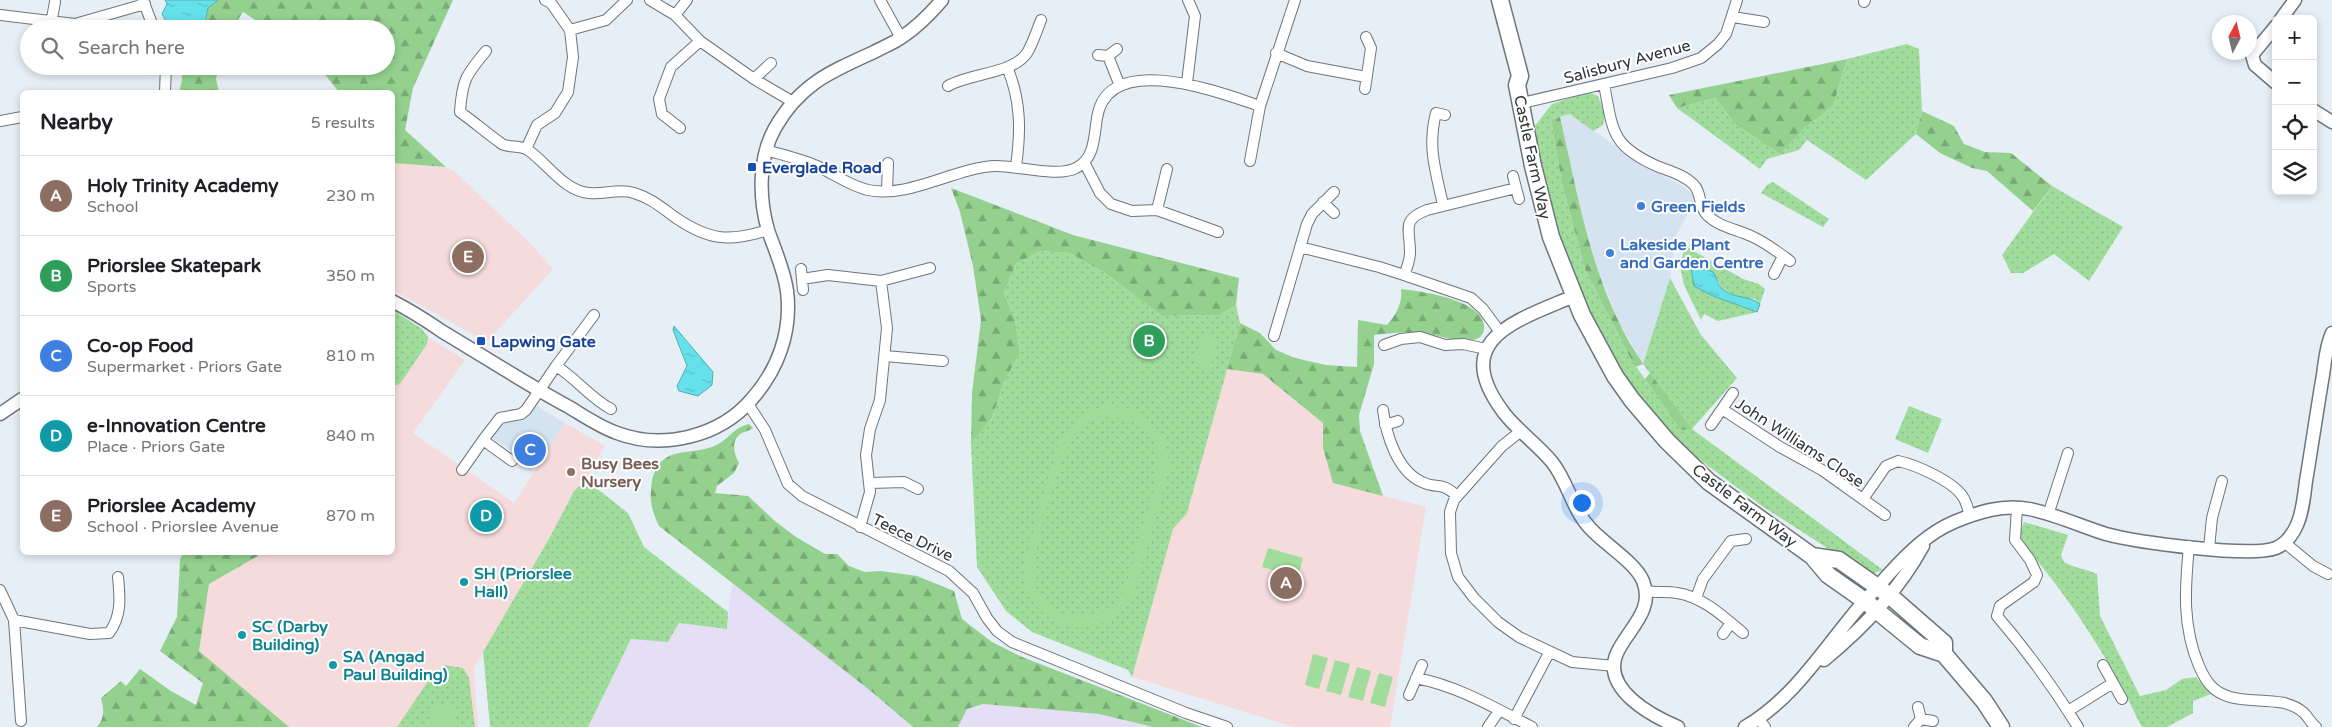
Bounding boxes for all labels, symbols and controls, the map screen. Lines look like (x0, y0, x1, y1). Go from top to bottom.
north arrow (2212, 15, 2257, 60)
map controls (2272, 15, 2317, 195)
button: + (2272, 15, 2317, 60)
search box (20, 20, 395, 75)
icon: search (38, 34, 66, 62)
street label: Salisbury Avenue (1562, 35, 1693, 89)
text: Search here (78, 37, 185, 59)
button: − (2272, 60, 2317, 105)
street label: Castle Farm Way (1509, 93, 1555, 222)
button: locate (2272, 105, 2317, 150)
text: Nearby (40, 110, 113, 135)
text: 5 results (311, 113, 375, 133)
button: layers (2272, 150, 2317, 195)
place label: Everglade Road (762, 158, 882, 178)
marker: Everglade Road (746, 161, 758, 173)
text: Holy Trinity Academy (87, 175, 279, 197)
text: A (50, 186, 62, 206)
text: 230 m (326, 186, 375, 206)
text: School (87, 197, 139, 217)
place label: Green Fields (1651, 197, 1746, 217)
marker: Green Fields (1635, 200, 1647, 212)
place label: Lakeside Plant and Garden Centre (1620, 235, 1764, 273)
pin: E (452, 238, 484, 276)
marker: Lakeside Plant and Garden Centre (1604, 247, 1616, 259)
text: Priorslee Skatepark (87, 255, 261, 277)
text: B (50, 266, 62, 286)
text: 350 m (326, 266, 375, 286)
text: Sports (87, 277, 136, 297)
pin: B (1133, 322, 1165, 360)
place label: Lapwing Gate (491, 332, 596, 352)
text: Co-op Food (87, 335, 194, 357)
marker: Lapwing Gate (475, 335, 487, 347)
text: C (50, 346, 62, 366)
text: 810 m (326, 346, 375, 366)
text: Supermarket · Priors Gate (87, 357, 282, 377)
street label: John Williams Close (1731, 394, 1868, 492)
text: e-Innovation Centre (87, 415, 266, 437)
text: D (50, 426, 62, 446)
text: 840 m (326, 426, 375, 446)
pin: C (514, 431, 546, 469)
text: Place · Priors Gate (87, 437, 225, 457)
place label: Busy Bees Nursery (581, 454, 659, 492)
street label: Castle Farm Way (1688, 460, 1801, 552)
marker: Busy Bees Nursery (565, 466, 577, 478)
your location (1569, 490, 1595, 516)
text: Priorslee Academy (87, 495, 256, 517)
pin: D (470, 497, 502, 535)
text: E (51, 506, 61, 526)
text: 870 m (326, 506, 375, 526)
street label: Teece Drive (869, 510, 956, 566)
text: School · Priorslee Avenue (87, 517, 279, 537)
place label: SH (Priorslee Hall) (474, 564, 572, 602)
pin: A (1270, 564, 1302, 602)
marker: SH (Priorslee Hall) (458, 576, 470, 588)
place label: SC (Darby Building) (252, 617, 328, 655)
marker: SC (Darby Building) (236, 629, 248, 641)
place label: SA (Angad Paul Building) (343, 647, 447, 685)
marker: SA (Angad Paul Building) (327, 659, 339, 671)

